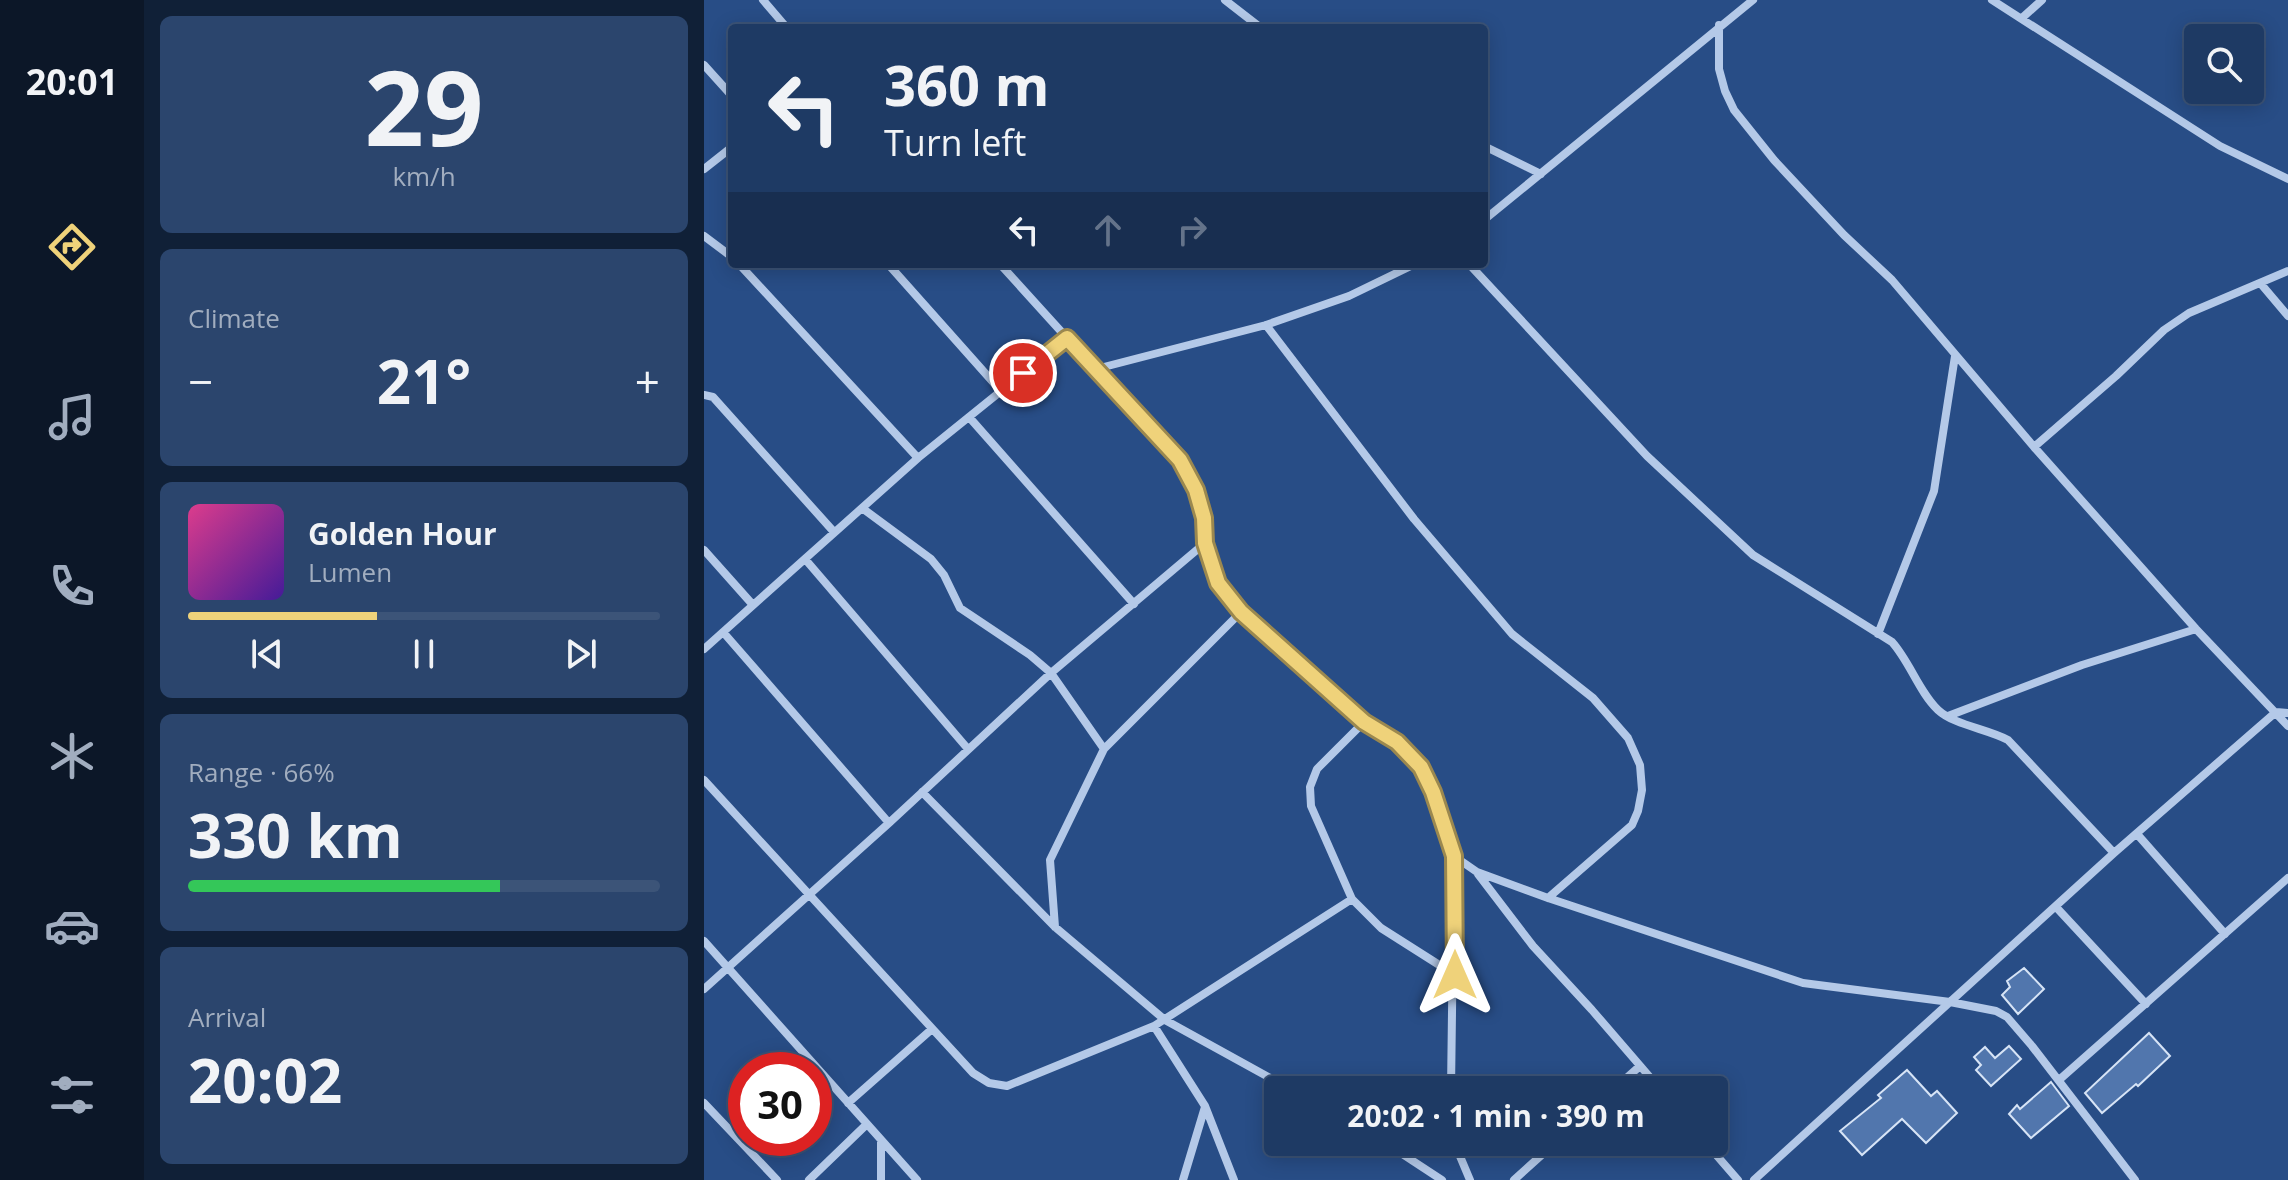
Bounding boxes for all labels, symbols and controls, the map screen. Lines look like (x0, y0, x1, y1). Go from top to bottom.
map controls (2184, 24, 2264, 104)
button: search (2184, 24, 2264, 104)
text: 29 (365, 35, 483, 176)
text: 360 m (884, 46, 1050, 122)
icon: left (752, 56, 856, 160)
text: 20:01 (26, 57, 118, 106)
text: Turn left (884, 118, 1026, 167)
text: km/h (392, 158, 456, 194)
icon: left (1002, 208, 1046, 252)
icon: ahead (1086, 208, 1130, 252)
icon: right (1170, 208, 1214, 252)
icon: directions (44, 219, 100, 275)
text: Climate (188, 300, 280, 336)
pin (989, 339, 1057, 407)
text: 21° (377, 340, 471, 422)
text: − (188, 351, 213, 411)
text: + (635, 351, 660, 411)
icon: arrive (1001, 351, 1045, 395)
icon: music (44, 389, 100, 445)
text: Golden Hour (308, 513, 497, 554)
text: Lumen (308, 554, 392, 590)
icon: phone (44, 558, 100, 614)
icon: previous (245, 632, 289, 676)
icon: pause (402, 632, 446, 676)
icon: next (559, 632, 603, 676)
icon: climate (44, 728, 100, 784)
text: Range · 66% (188, 754, 335, 790)
text: 330 km (188, 794, 403, 876)
icon: car (44, 898, 100, 954)
position arrow (1413, 933, 1497, 1017)
text: Arrival (188, 999, 266, 1035)
text: 20:02 (188, 1039, 342, 1121)
speed limit sign: 30 (728, 1052, 832, 1156)
icon: filters (44, 1067, 100, 1123)
text: 20:02 · 1 min · 390 m (1347, 1095, 1645, 1136)

